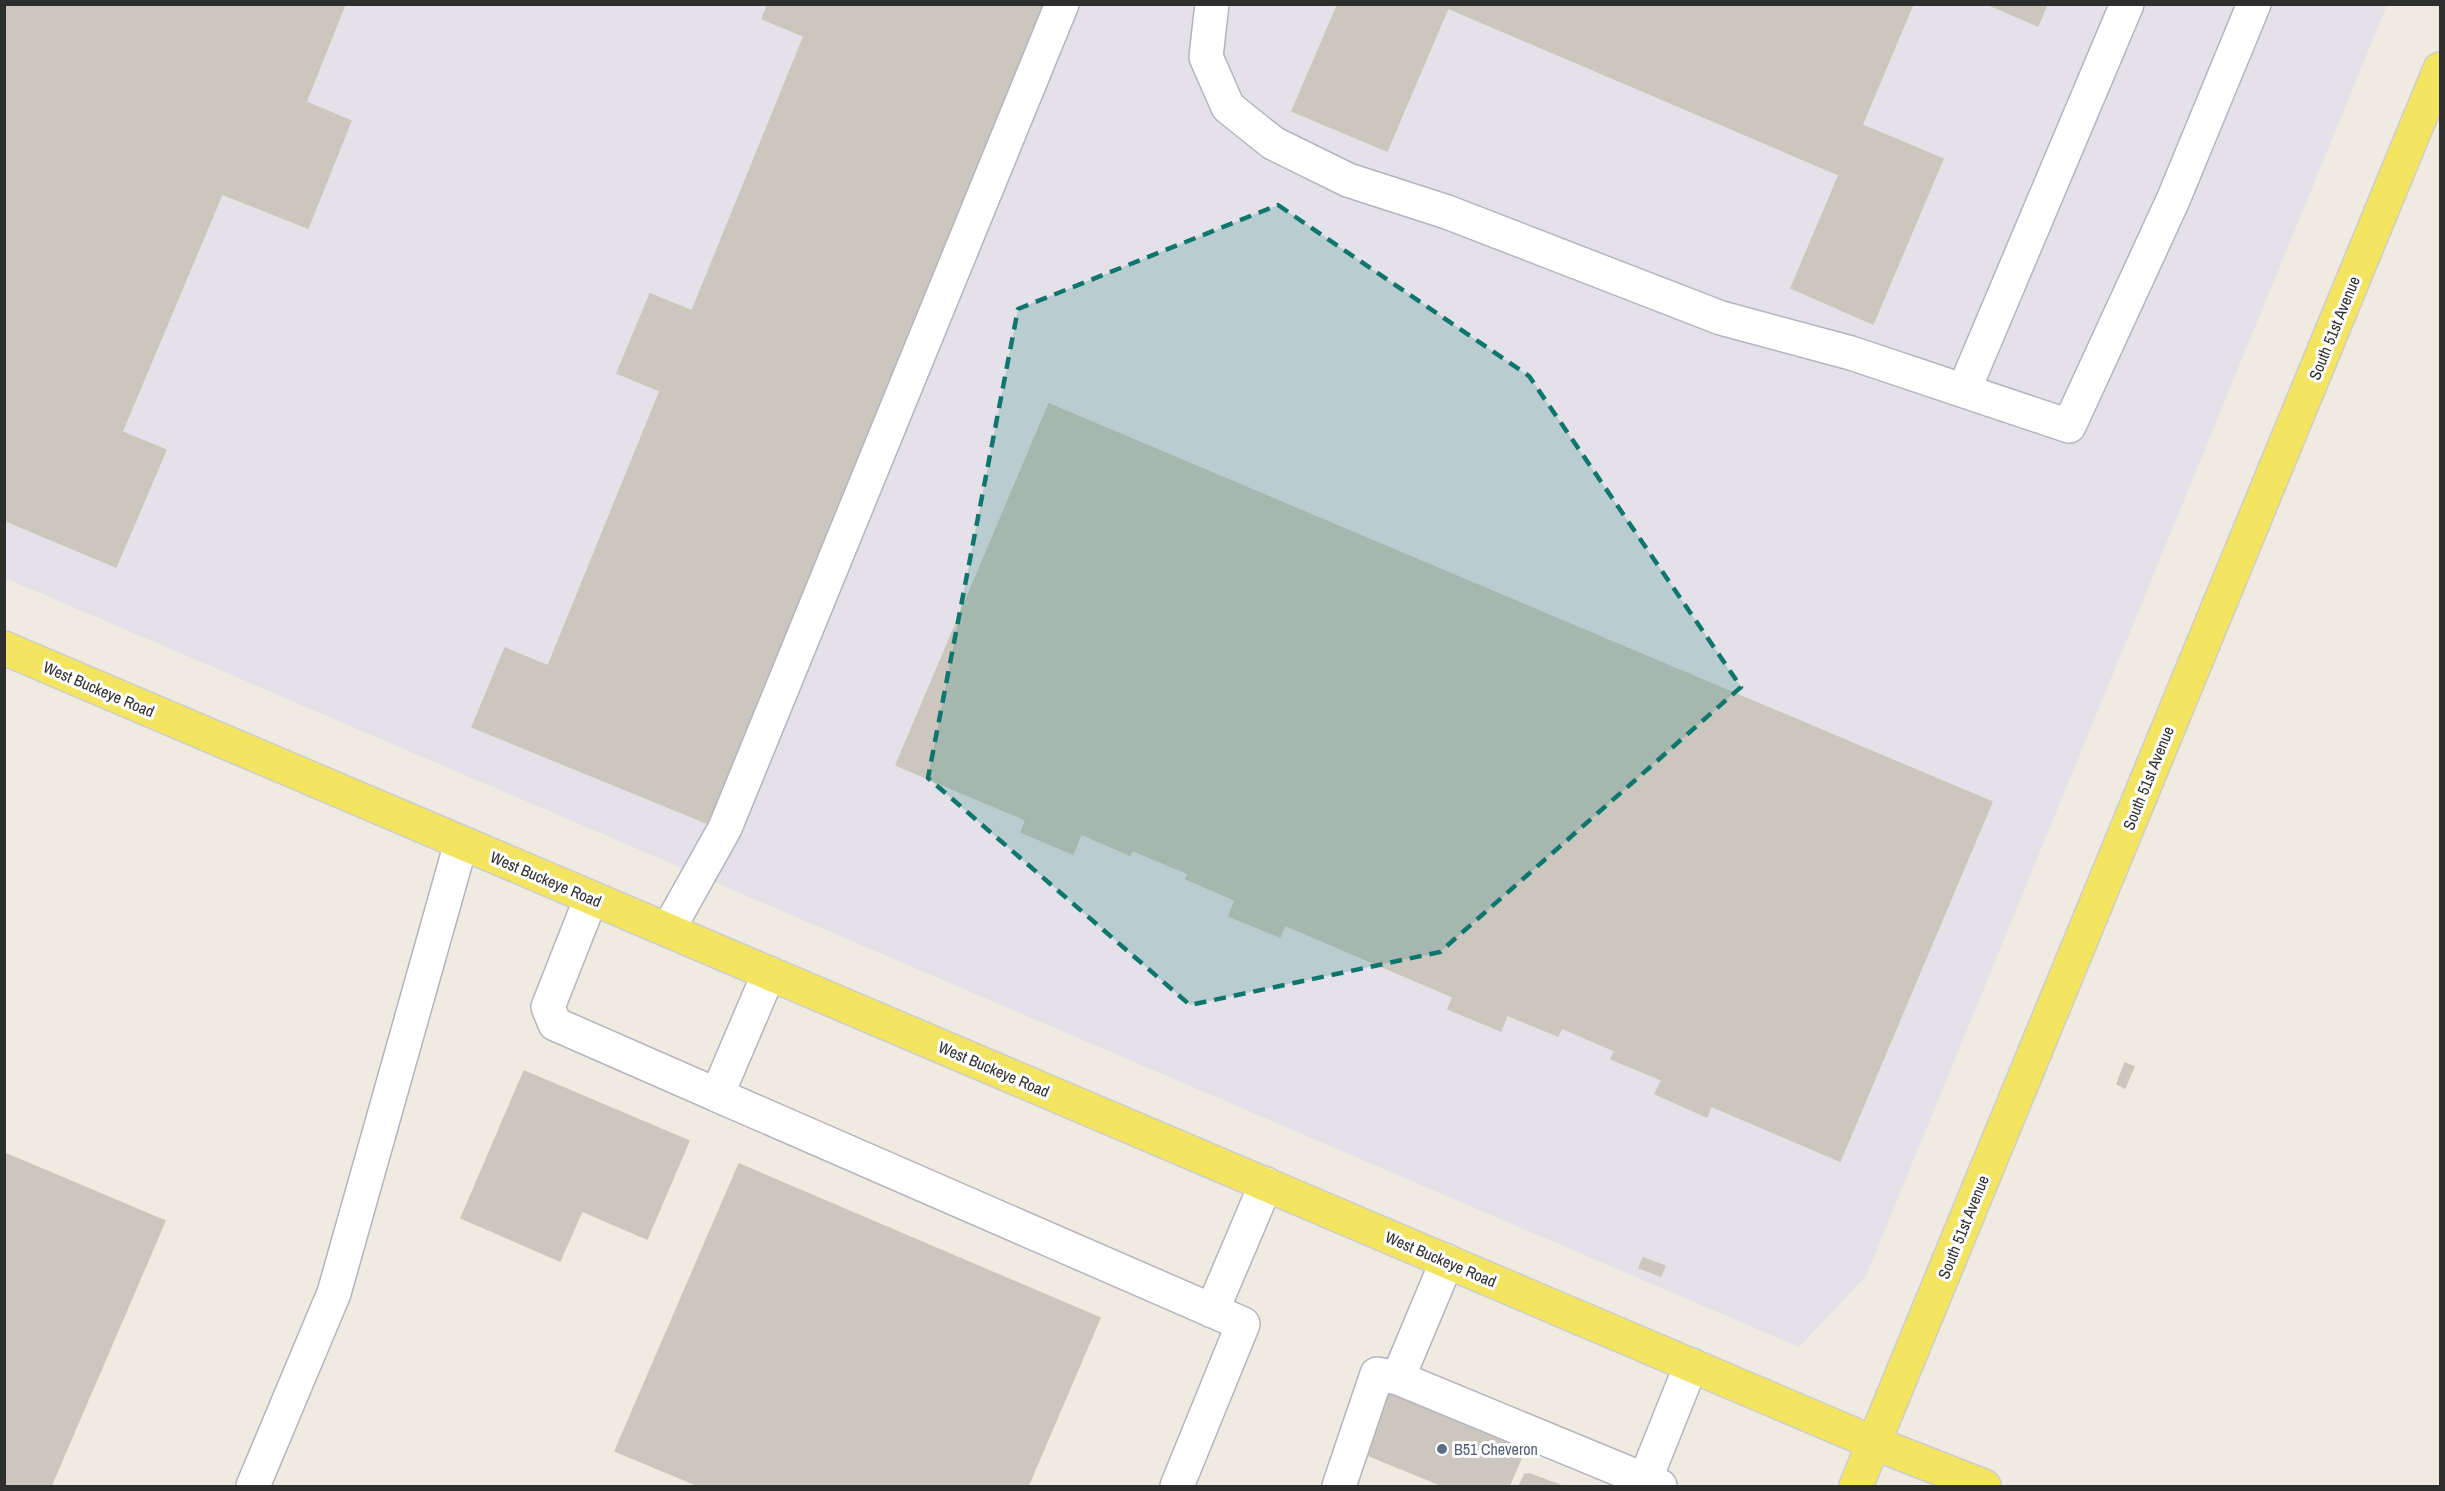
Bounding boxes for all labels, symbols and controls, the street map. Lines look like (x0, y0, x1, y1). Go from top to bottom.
street label: South 51st Avenue (2303, 273, 2365, 383)
street label: West Buckeye Road (40, 656, 158, 722)
street label: South 51st Avenue (2117, 723, 2179, 833)
street label: West Buckeye Road (487, 846, 605, 912)
street label: West Buckeye Road (935, 1036, 1053, 1102)
street label: South 51st Avenue (1932, 1172, 1994, 1282)
street label: West Buckeye Road (1382, 1226, 1500, 1292)
place label: B51 Cheveron (1454, 1438, 1538, 1460)
marker: B51 Cheveron (1435, 1442, 1449, 1456)

